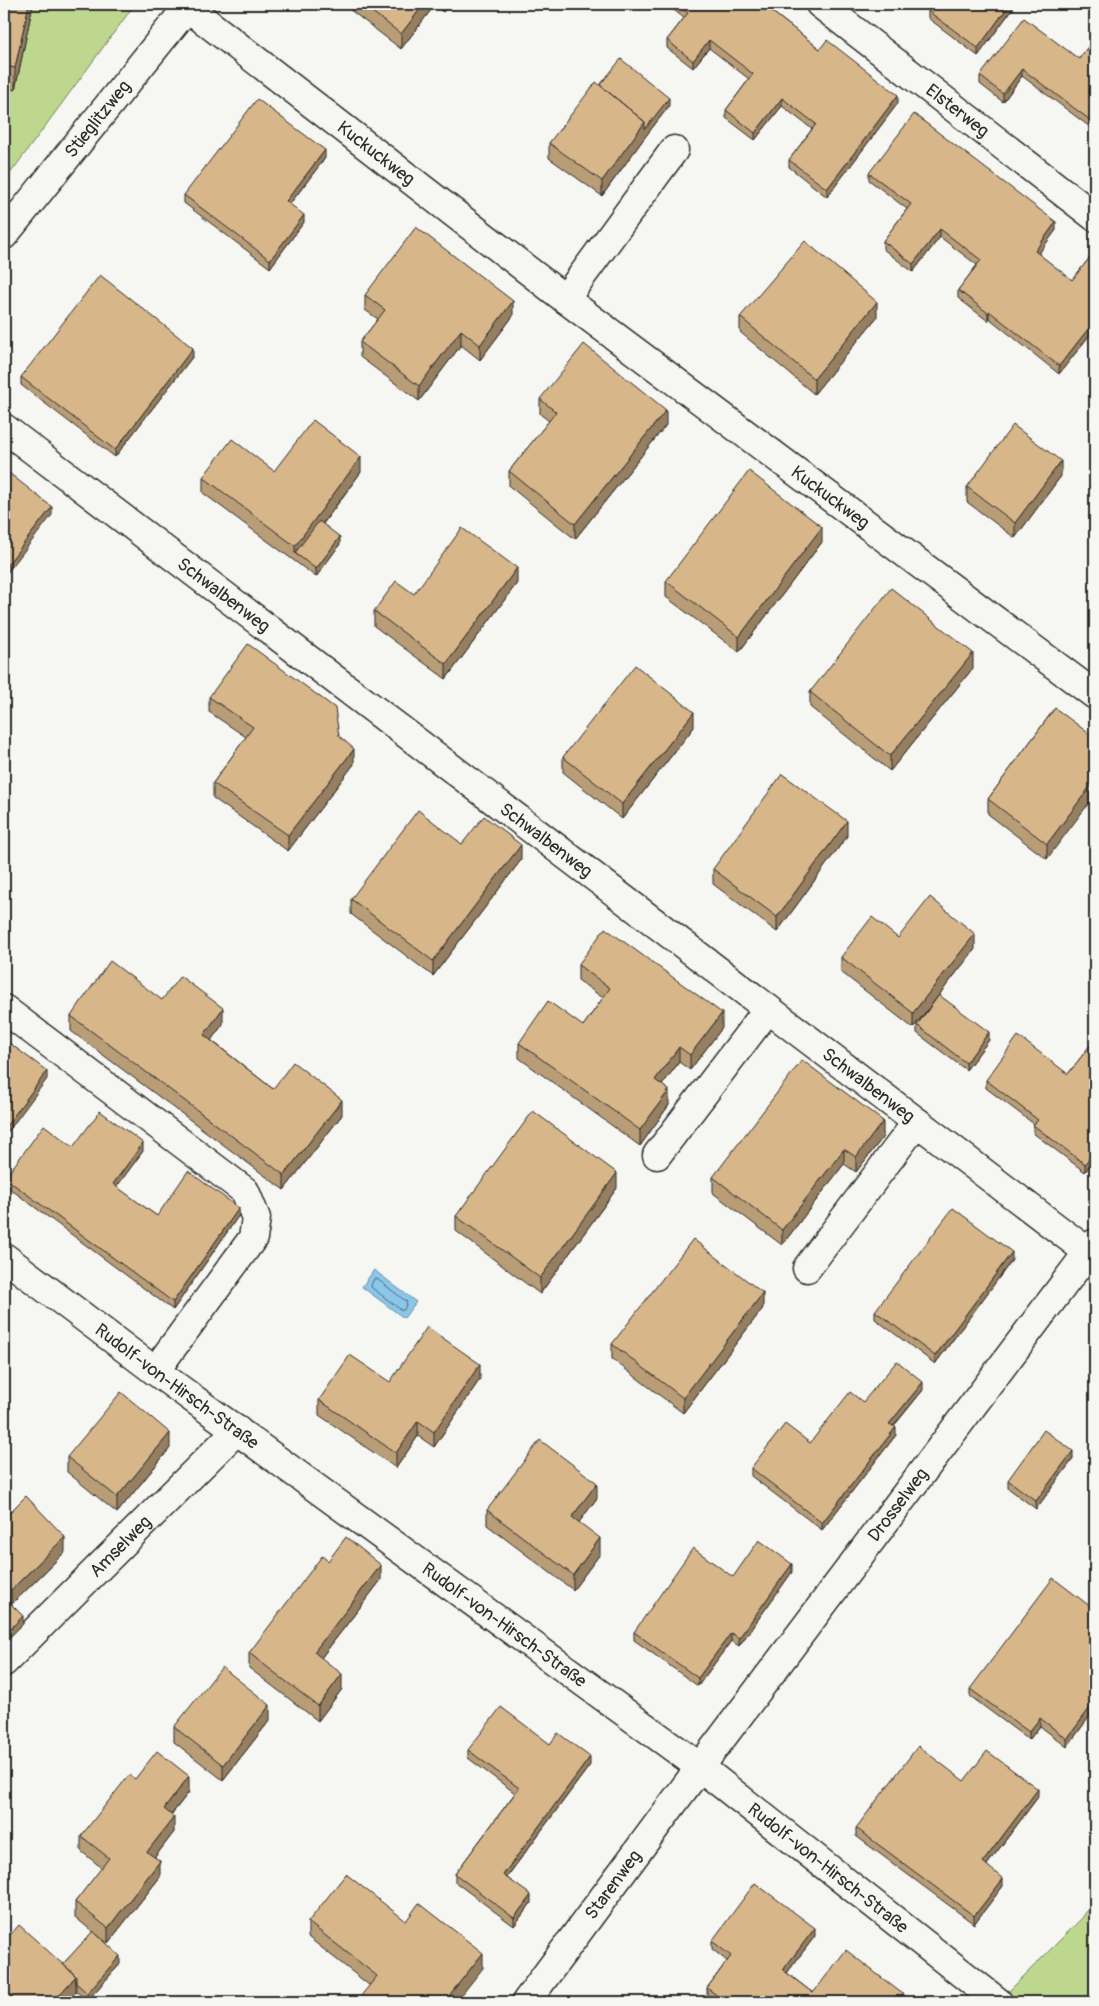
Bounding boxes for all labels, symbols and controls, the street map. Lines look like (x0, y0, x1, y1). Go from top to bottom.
street label: Stieglitzweg (59, 75, 136, 162)
street label: Elsterweg (921, 79, 994, 142)
street label: Kuckuckweg (333, 116, 420, 190)
street label: Kuckuckweg (787, 460, 874, 534)
street label: Schwalbenweg (173, 552, 275, 638)
street label: Schwalbenweg (495, 797, 597, 883)
street label: Schwalbenweg (818, 1043, 920, 1128)
street label: Rudolf-von-Hirsch-Straße (90, 1318, 264, 1454)
street label: Drosselweg (863, 1463, 933, 1546)
street label: Amselweg (84, 1510, 156, 1582)
street label: Rudolf-von-Hirsch-Straße (417, 1557, 591, 1692)
street label: Rudolf-von-Hirsch-Straße (743, 1798, 913, 1938)
street label: Starenweg (580, 1845, 646, 1924)

